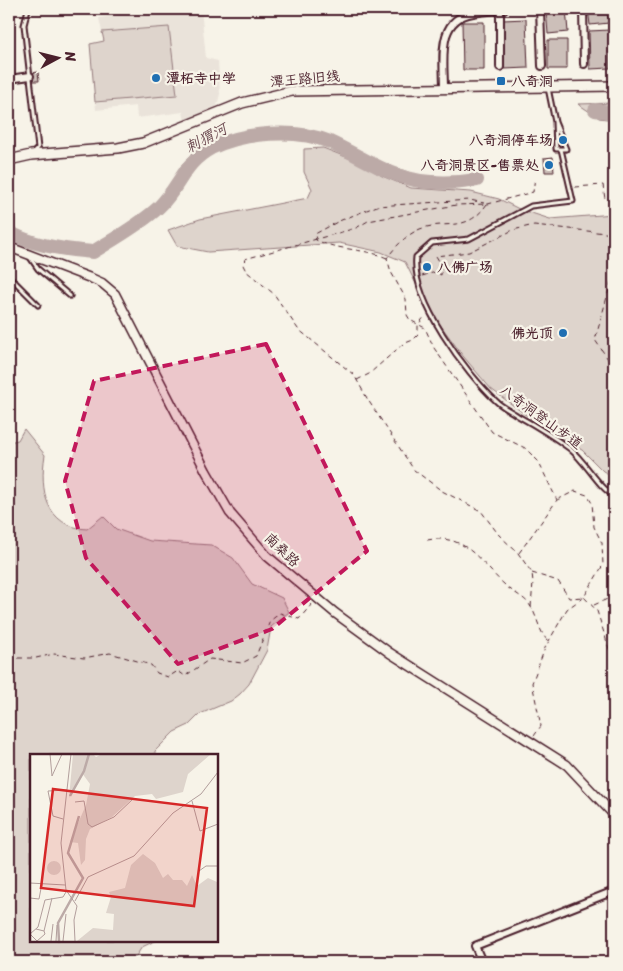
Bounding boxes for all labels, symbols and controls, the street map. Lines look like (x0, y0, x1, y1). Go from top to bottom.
north arrow (32, 32, 82, 82)
text: N (57, 49, 83, 63)
street label: 潭王路旧线 (269, 63, 341, 95)
place label: 潭柘寺中学 (166, 66, 236, 91)
place label: 八奇洞 (511, 69, 553, 94)
marker: 潭柘寺中学 (150, 72, 162, 84)
marker: 八奇洞 (495, 75, 507, 87)
water label: 刺猬河 (180, 115, 235, 160)
place label: 八奇洞停车场 (469, 128, 553, 153)
marker: 八奇洞停车场 (557, 134, 569, 146)
place label: 八奇洞景区-售票处 (421, 153, 539, 178)
marker: 八奇洞景区-售票处 (543, 159, 555, 171)
place label: 八佛广场 (437, 255, 493, 280)
marker: 八佛广场 (421, 261, 433, 273)
place label: 佛光顶 (511, 321, 553, 346)
marker: 佛光顶 (557, 327, 569, 339)
street label: 八奇洞登山步道 (494, 378, 588, 456)
street label: 南桑路 (258, 526, 306, 574)
inset map (30, 754, 218, 941)

